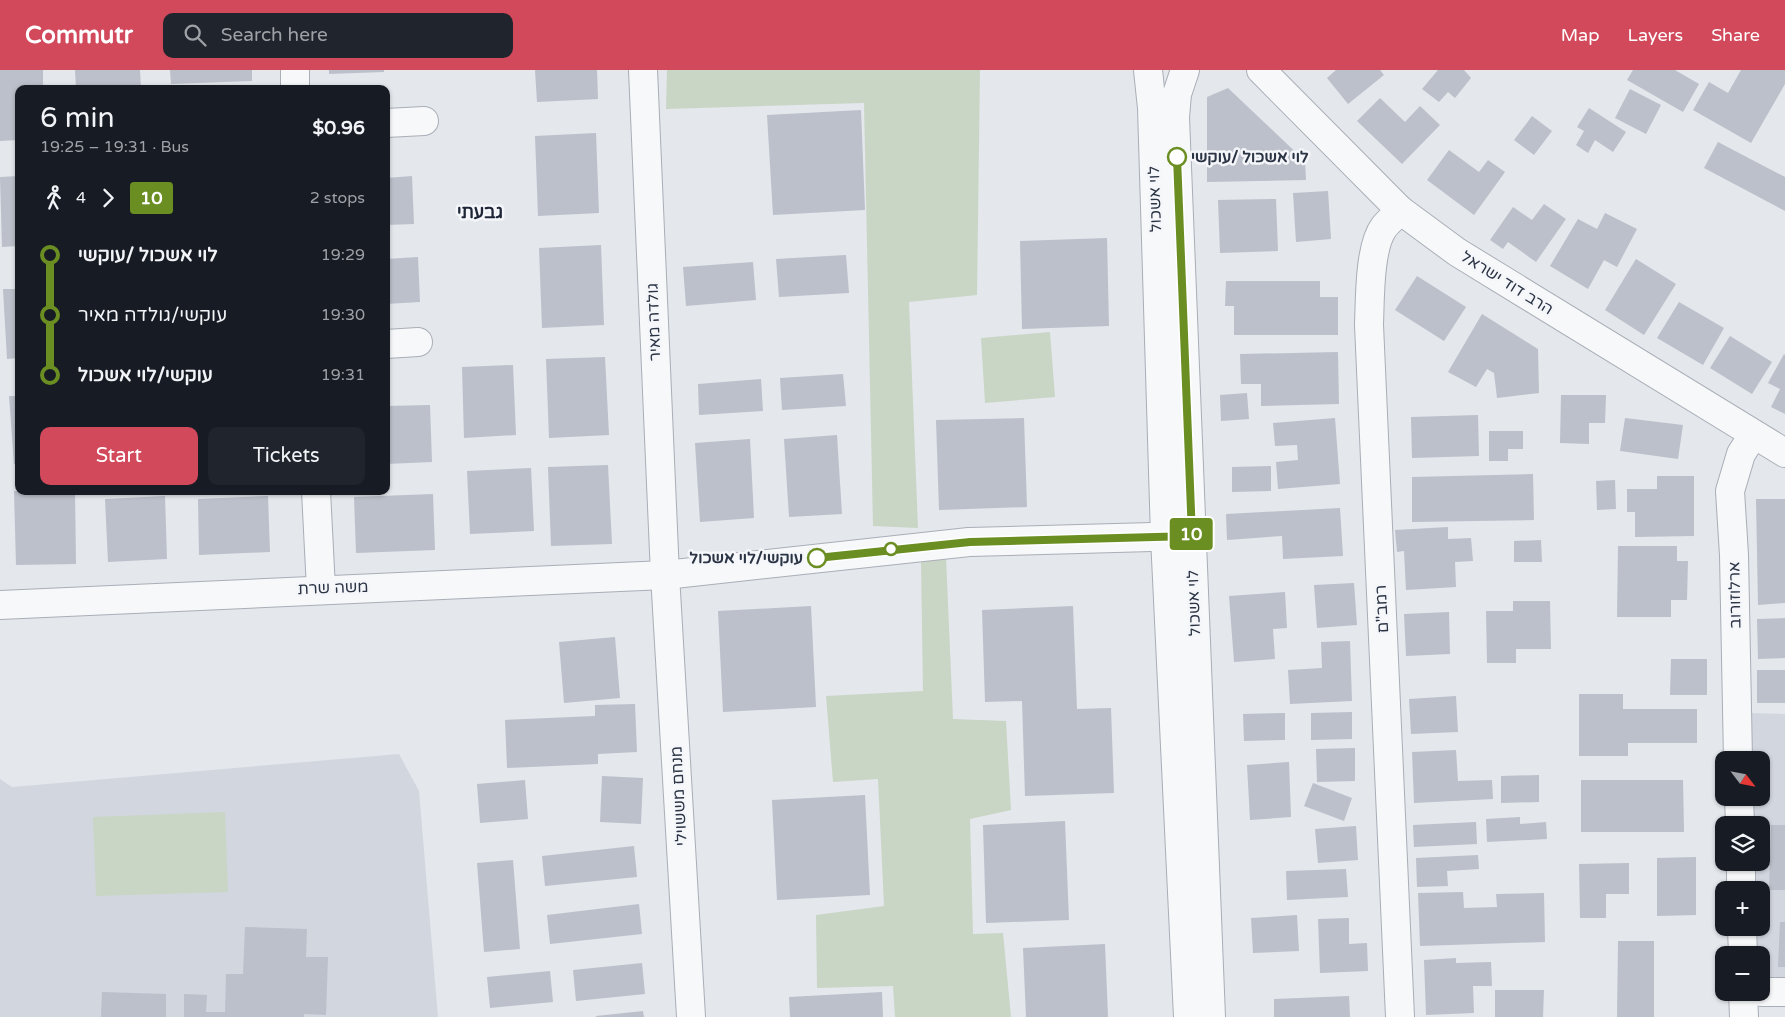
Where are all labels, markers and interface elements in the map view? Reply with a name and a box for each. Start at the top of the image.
search box [163,13,513,58]
text: Commutr [25,21,133,50]
icon: search [181,21,209,49]
text: Search here [221,24,328,46]
text: Map [1561,24,1600,46]
text: Layers [1628,24,1683,46]
text: Share [1711,24,1760,46]
text: 6 min [40,101,115,135]
text: $0.96 [313,117,365,139]
text: 19:25 – 19:31 · Bus [40,137,189,157]
marker: לוי אשכול /עוקשי [1167,147,1187,167]
place label: לוי אשכול /עוקשי [1191,147,1309,167]
street label: לוי אשכול [1144,166,1166,232]
icon: walk [40,184,68,212]
icon: forward [94,184,122,212]
text: 10 [140,187,163,209]
text: 4 [76,188,86,208]
text: 2 stops [310,188,365,208]
district label: גבעתי [457,201,503,223]
text: לוי אשכול /עוקשי [78,244,218,266]
text: 19:29 [321,245,365,265]
street label: הרב דוד ישראל [1457,247,1557,319]
street label: גולדה מאיר [643,283,665,361]
text: עוקשי/גולדה מאיר [78,304,227,326]
text: 19:30 [321,305,365,325]
text: עוקשי/לוי אשכול [78,364,213,386]
text: 19:31 [321,365,365,385]
button: Start [40,427,198,485]
button: Tickets [208,427,365,485]
line badge: 10 [1168,518,1214,550]
text: 10 [1180,523,1202,545]
unlabelled marker [884,542,898,556]
place label: עוקשי/לוי אשכול [690,548,803,568]
marker: עוקשי/לוי אשכול [807,548,827,568]
street label: ארלוזורוב [1724,561,1746,629]
street label: לוי אשכול [1183,570,1205,636]
street label: משה שרת [297,577,369,599]
street label: רמב"ם [1371,585,1393,633]
street label: מנחם מששוילי [666,746,692,846]
north arrow [1715,751,1770,806]
map controls [1715,751,1770,1001]
button: layers [1715,816,1770,871]
button: + [1715,881,1770,936]
button: − [1715,946,1770,1001]

